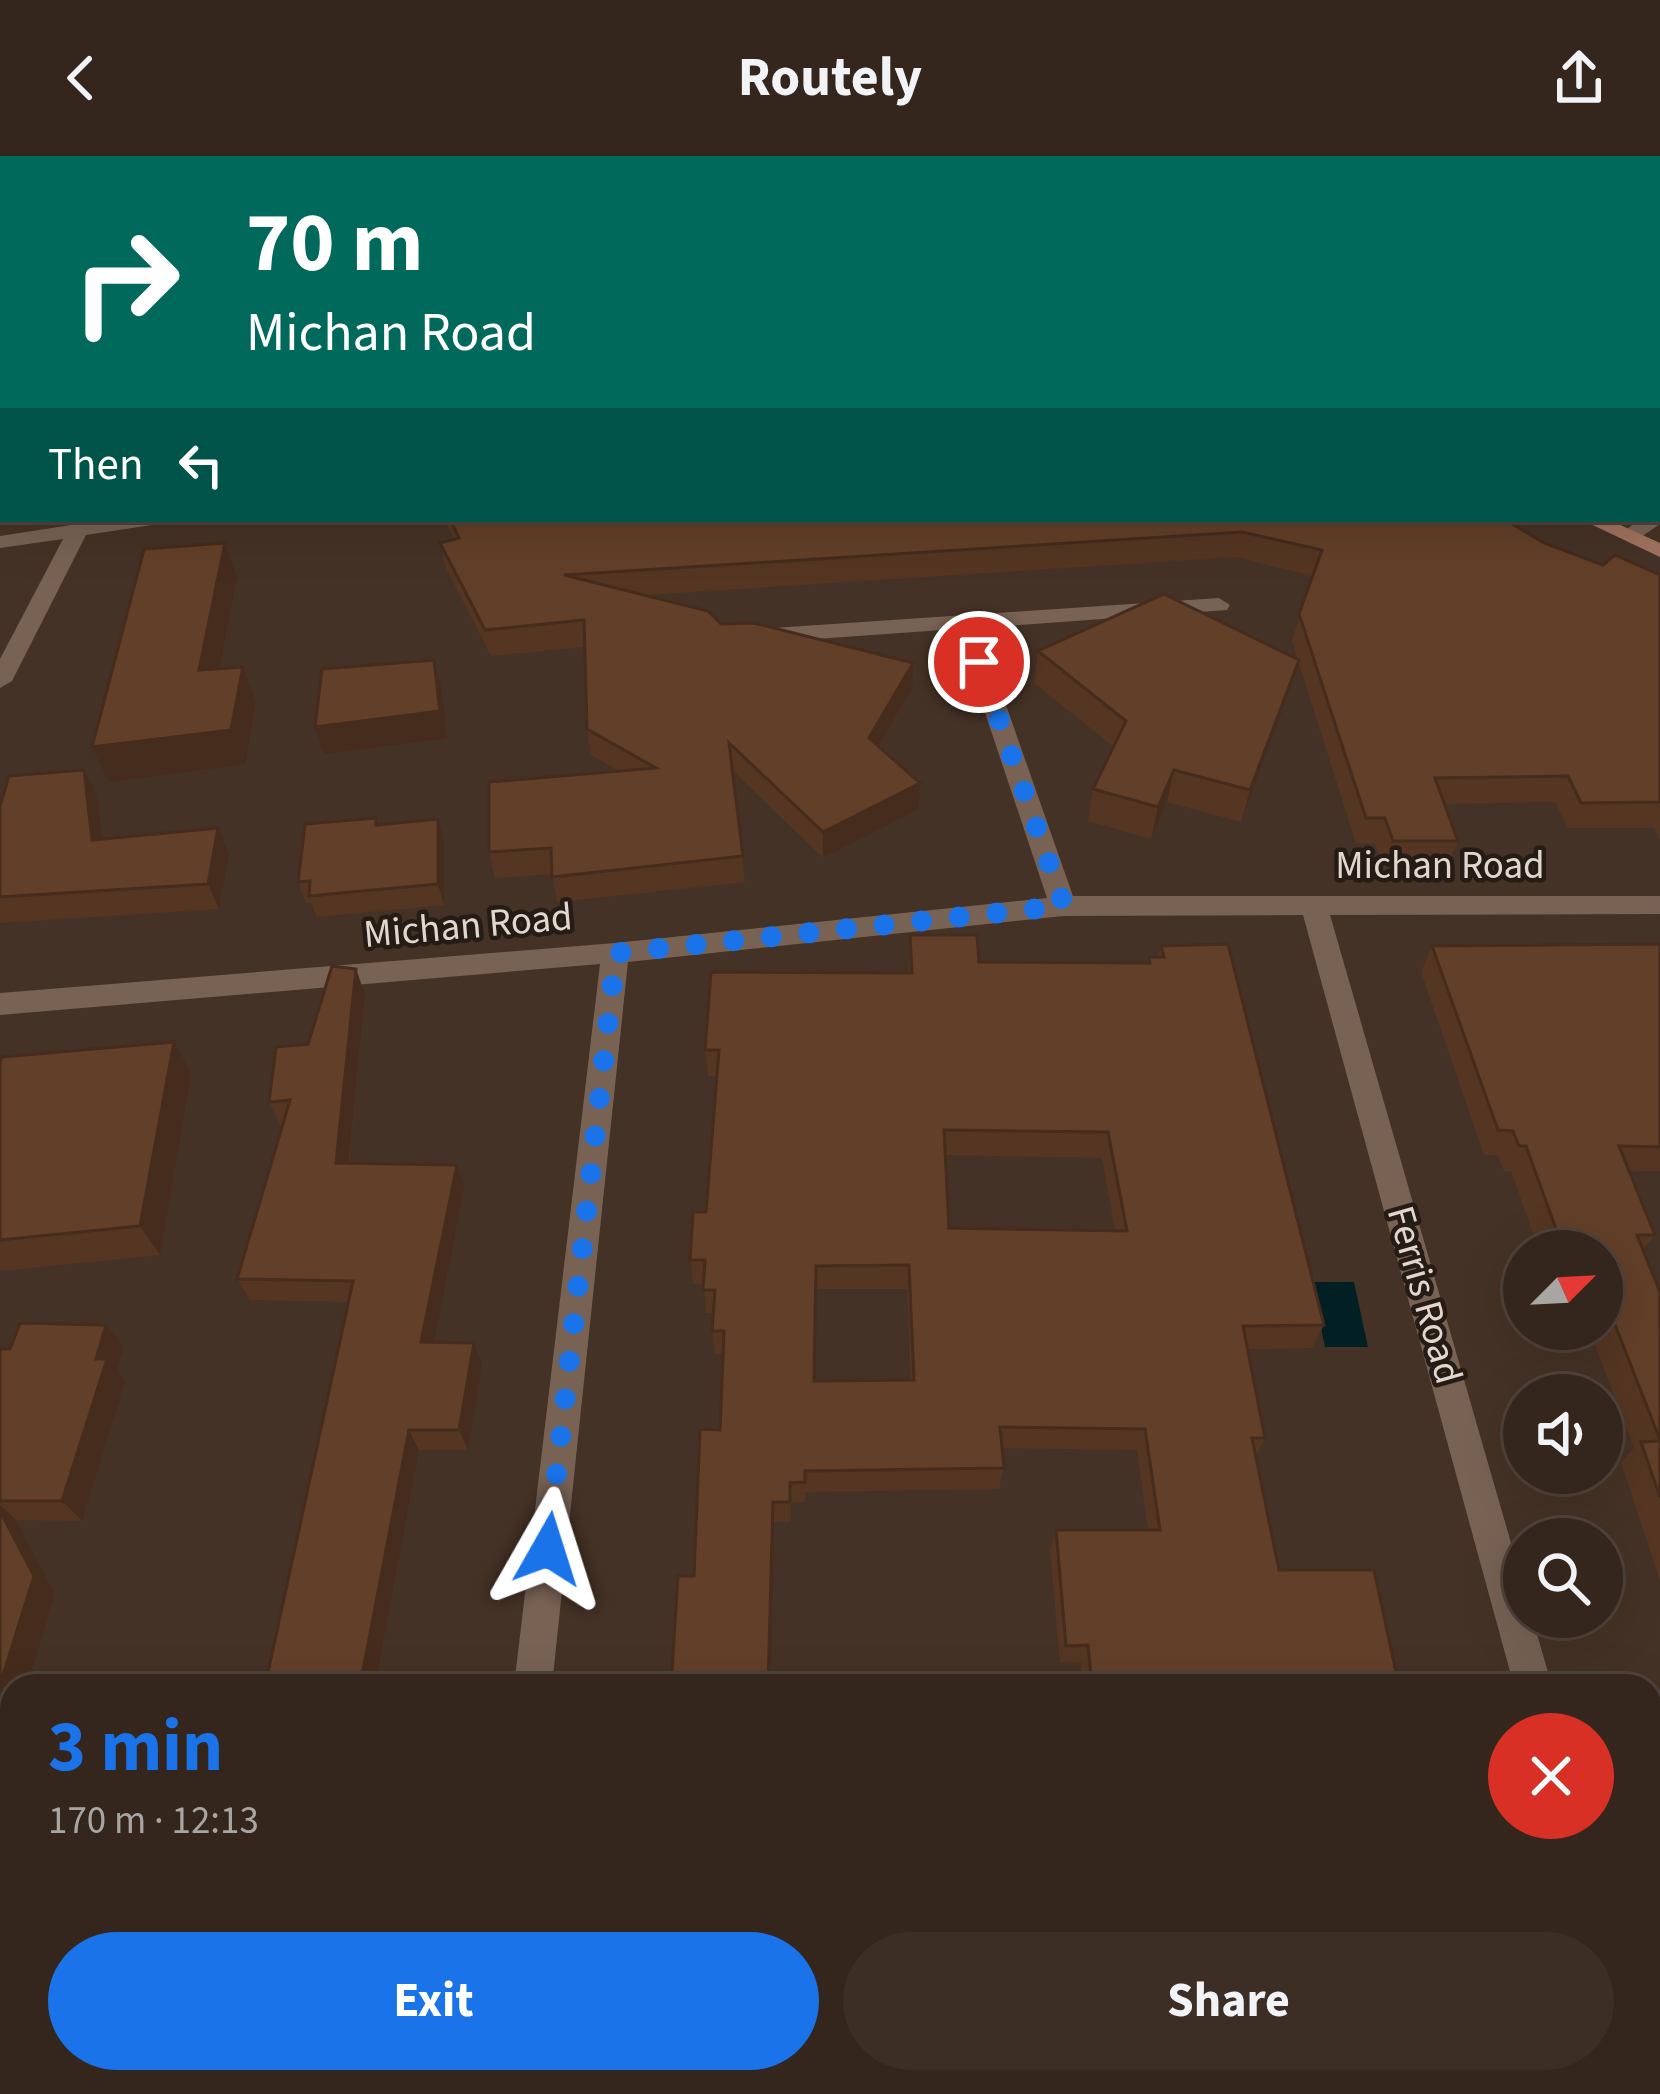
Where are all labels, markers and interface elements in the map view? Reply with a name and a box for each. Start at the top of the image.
text: Routely [738,40,922,117]
icon: back [48,45,114,111]
icon: share [1546,45,1612,111]
text: 70 m [246,184,424,304]
icon: right [48,204,204,360]
text: Michan Road [246,295,536,372]
icon: left [168,432,234,498]
text: Then [48,433,144,497]
pin [928,611,1030,713]
icon: arrive [946,629,1012,695]
street label: Michan Road [1335,838,1545,894]
street label: Michan Road [361,889,575,963]
street label: Ferris Road [1372,1200,1476,1390]
north arrow [1503,1230,1623,1350]
map controls [1503,1230,1623,1638]
button: sound [1503,1374,1623,1494]
position arrow [485,1486,611,1612]
button: search [1503,1518,1623,1638]
text: 3 min [48,1696,223,1799]
button: close [1488,1713,1614,1839]
text: 170 m · 12:13 [48,1793,259,1849]
button: Exit [48,1932,819,2070]
button: Share [843,1932,1614,2070]

